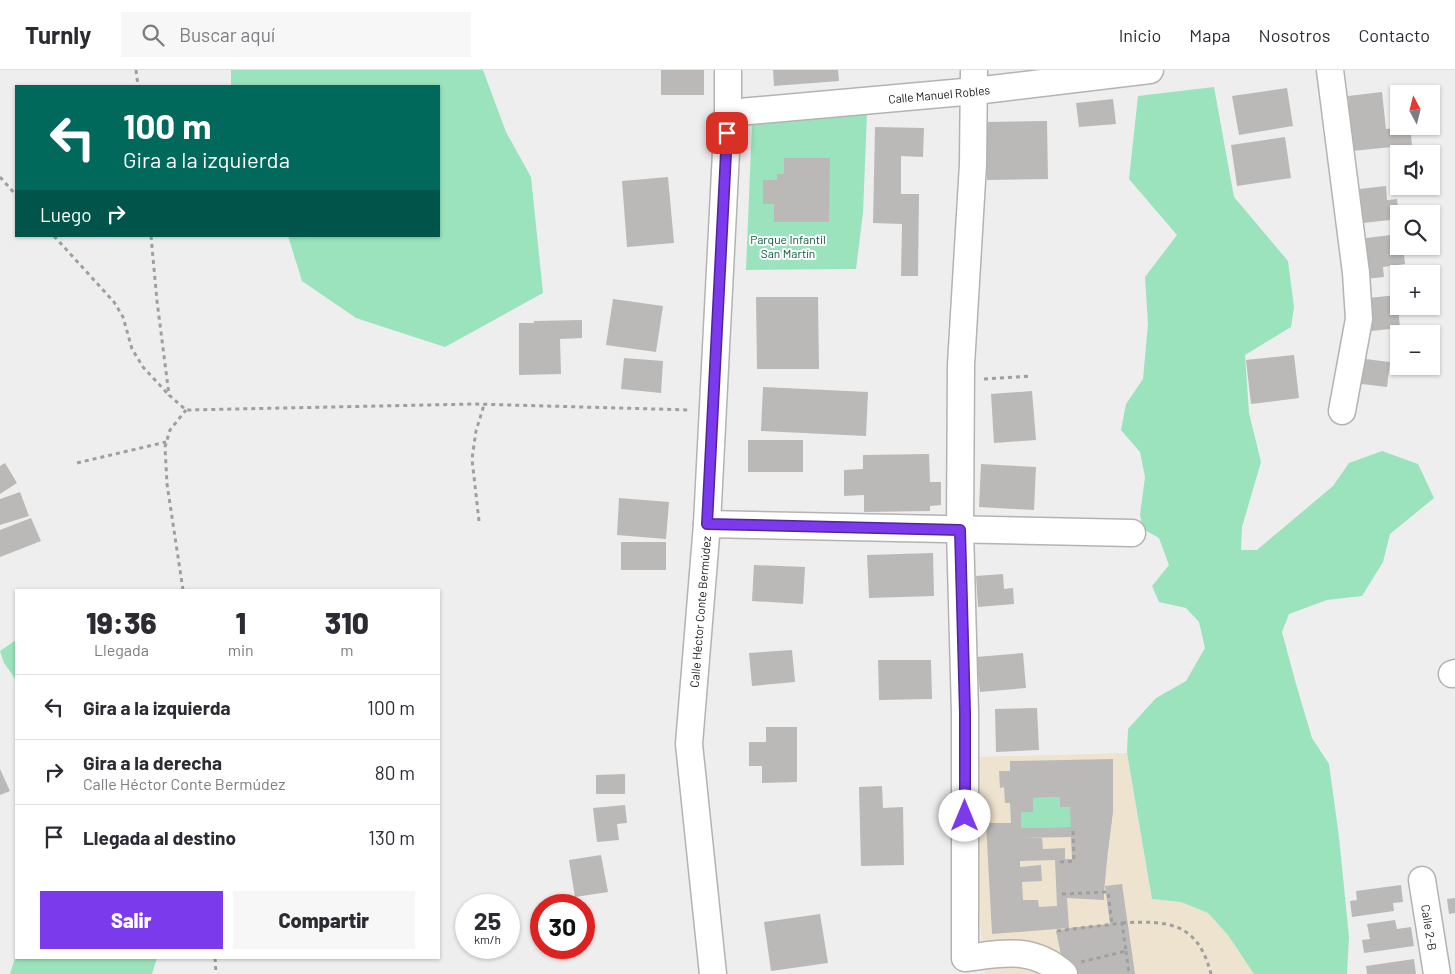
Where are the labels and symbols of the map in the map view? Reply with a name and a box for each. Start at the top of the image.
street label: Calle Manuel Robles [888,82,991,106]
north arrow [1390,85,1440,135]
pin [706,112,748,154]
park label: Parque Infantil San Martín [750,232,826,260]
street label: Calle Héctor Conte Bermúdez [687,535,713,688]
position arrow [938,789,990,841]
speed limit sign: 30 [530,894,595,959]
street label: Calle 2-B [1419,903,1440,951]

